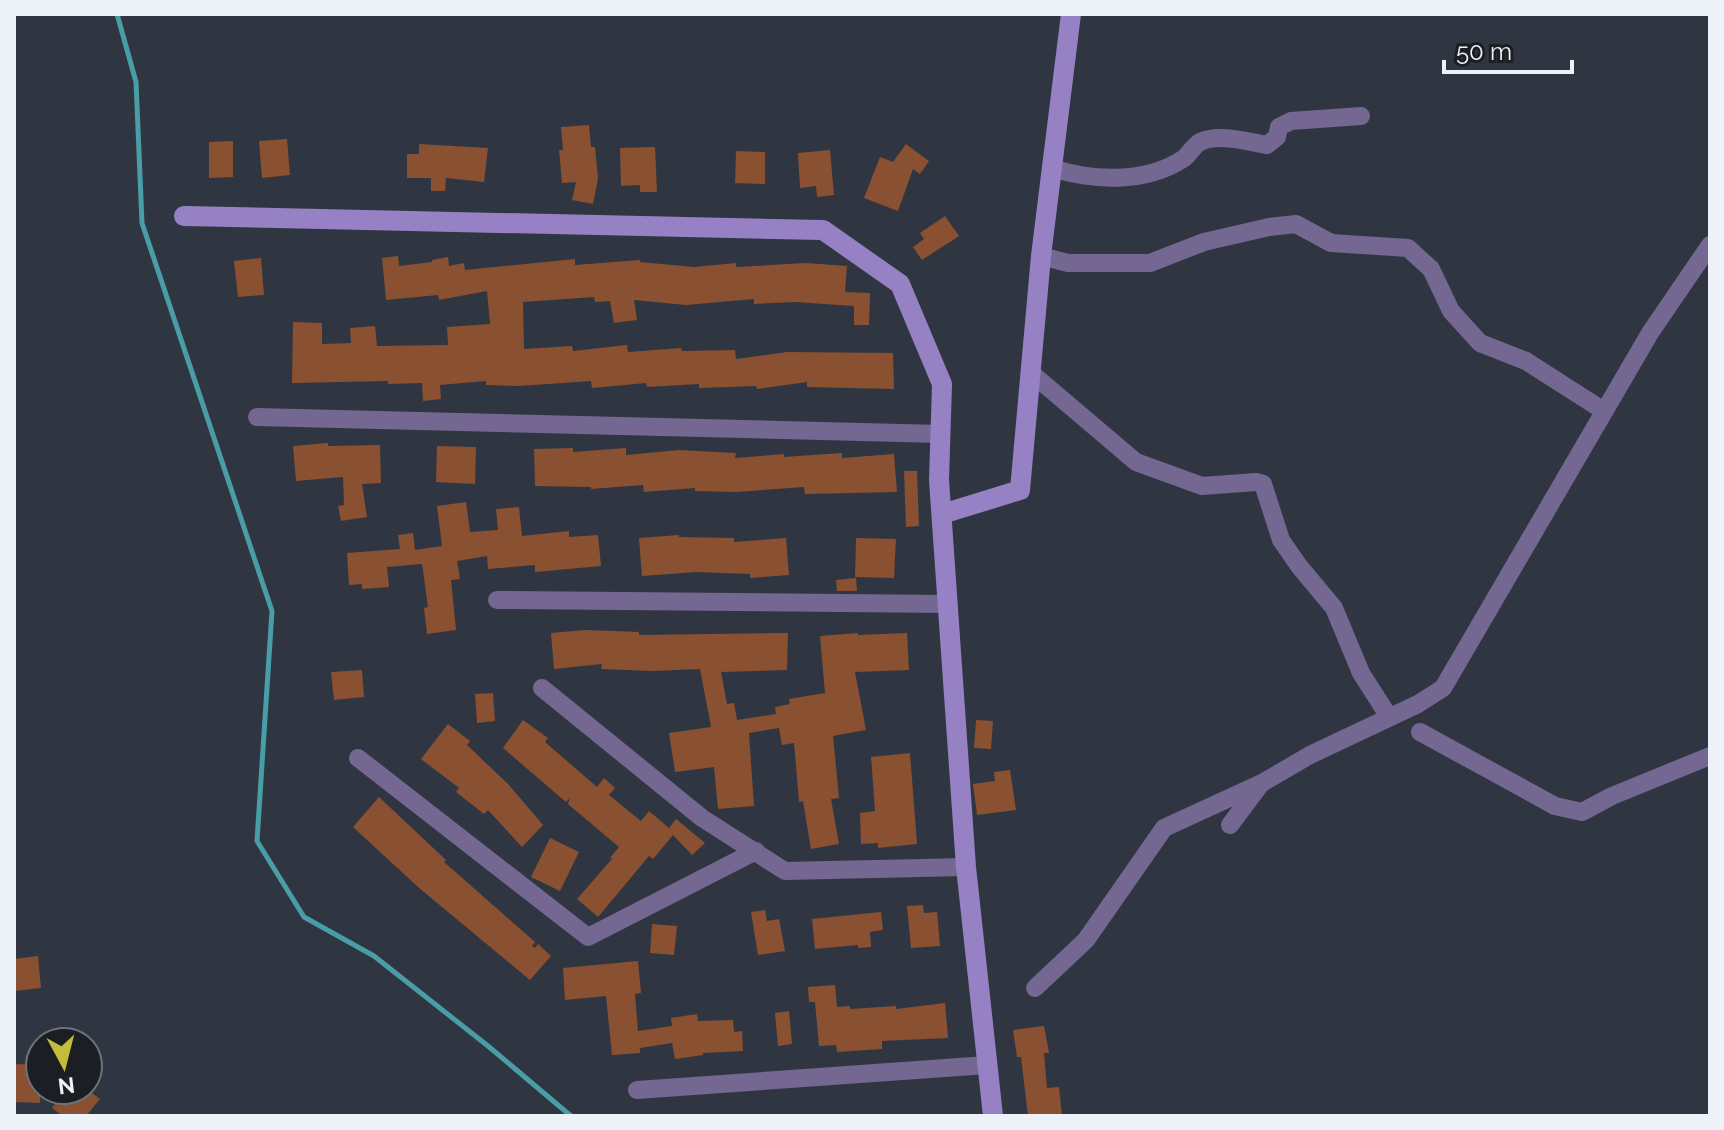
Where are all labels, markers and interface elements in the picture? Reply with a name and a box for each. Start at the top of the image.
scale bar [1444,24,1572,74]
text: 50 m [1456,37,1512,66]
north arrow [24,1026,104,1106]
text: N [57,1072,76,1100]

